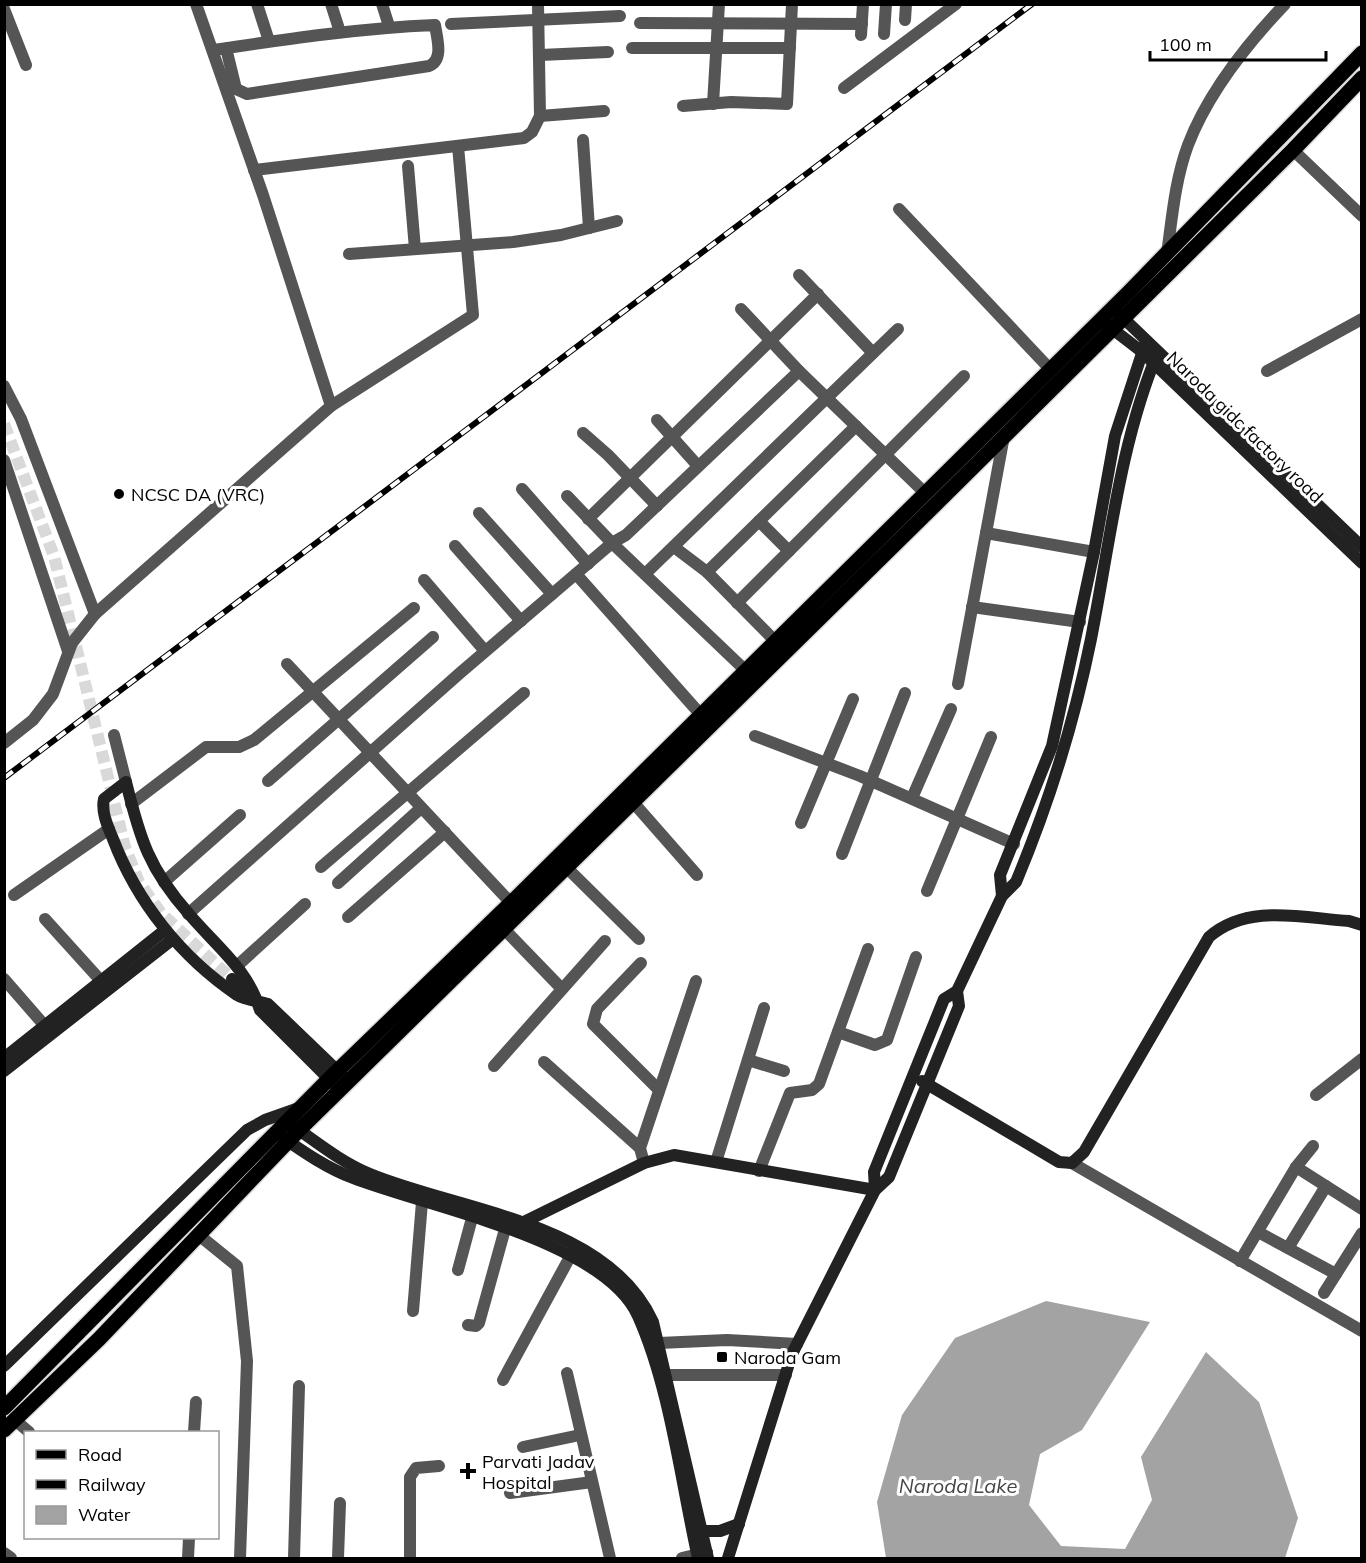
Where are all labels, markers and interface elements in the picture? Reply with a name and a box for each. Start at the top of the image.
scale bar [1150,24,1326,62]
text: 100 m [1159,33,1212,56]
street label: Naroda gidc factory road [1162,346,1328,508]
place label: NCSC DA (VRC) [131,483,265,506]
marker: NCSC DA (VRC) [112,487,126,501]
place label: Naroda Gam [734,1346,841,1369]
marker: Naroda Gam [715,1350,729,1364]
legend [24,1431,219,1539]
text: Road [78,1443,122,1466]
place label: Parvati Jadav Hospital [482,1450,595,1494]
marker: Parvati Jadav Hospital [459,1462,477,1480]
text: Railway [78,1473,146,1496]
water label: Naroda Lake [899,1473,1017,1498]
text: Water [78,1503,131,1526]

